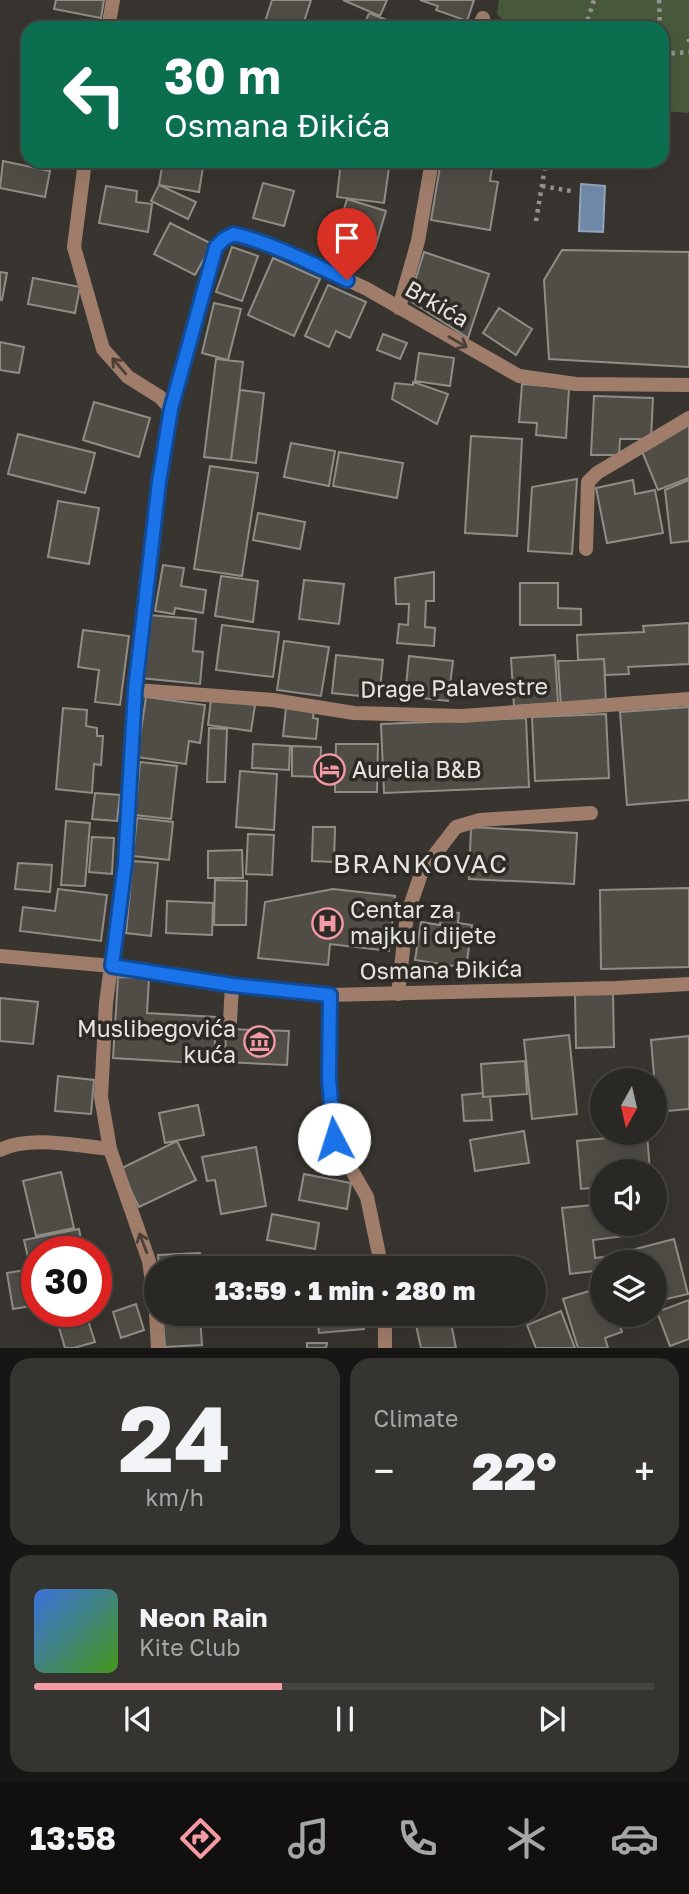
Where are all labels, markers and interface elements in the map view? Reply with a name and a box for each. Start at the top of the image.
text: 30 m [164,46,281,105]
icon: left [49,49,140,140]
text: Osmana Đikića [164,106,390,144]
pin [317,208,377,280]
icon: arrive [328,219,366,257]
street label: Brkića [401,274,474,333]
one-way arrow [447,336,468,349]
one-way arrow [111,357,127,375]
street label: Drage Palavestre [360,671,548,703]
hotel icon: Aurelia B&B [312,753,346,787]
place label: Aurelia B&B [352,755,481,783]
district label: BRANKOVAC [333,848,509,879]
place label: Centar za majku i dijete [350,895,496,949]
hospital icon: Centar za majku i dijete [310,906,344,940]
street label: Osmana Đikića [359,954,523,984]
place label: Muslibegovića kuća [77,1014,236,1068]
museum icon: Muslibegovića kuća [242,1025,276,1059]
north arrow [590,1068,667,1144]
map controls [590,1068,667,1327]
position arrow [297,1102,371,1176]
button: sound [590,1159,667,1236]
one-way arrow [135,1233,148,1255]
speed limit sign: 30 [21,1236,112,1327]
button: layers [590,1250,667,1327]
text: 13:59 · 1 min · 280 m [215,1275,475,1306]
text: 24 [119,1383,231,1492]
text: Climate [374,1404,458,1432]
text: 22° [472,1439,557,1501]
text: − [374,1448,394,1493]
text: + [634,1448,655,1493]
text: km/h [145,1483,204,1511]
text: Neon Rain [139,1602,268,1633]
text: Kite Club [139,1633,240,1661]
icon: previous [119,1700,157,1738]
icon: pause [326,1700,364,1738]
icon: next [533,1700,571,1738]
icon: directions [176,1814,225,1863]
icon: music [284,1814,333,1863]
icon: phone [393,1814,442,1863]
icon: climate [502,1814,551,1863]
icon: car [610,1814,659,1863]
text: 13:58 [30,1819,116,1857]

